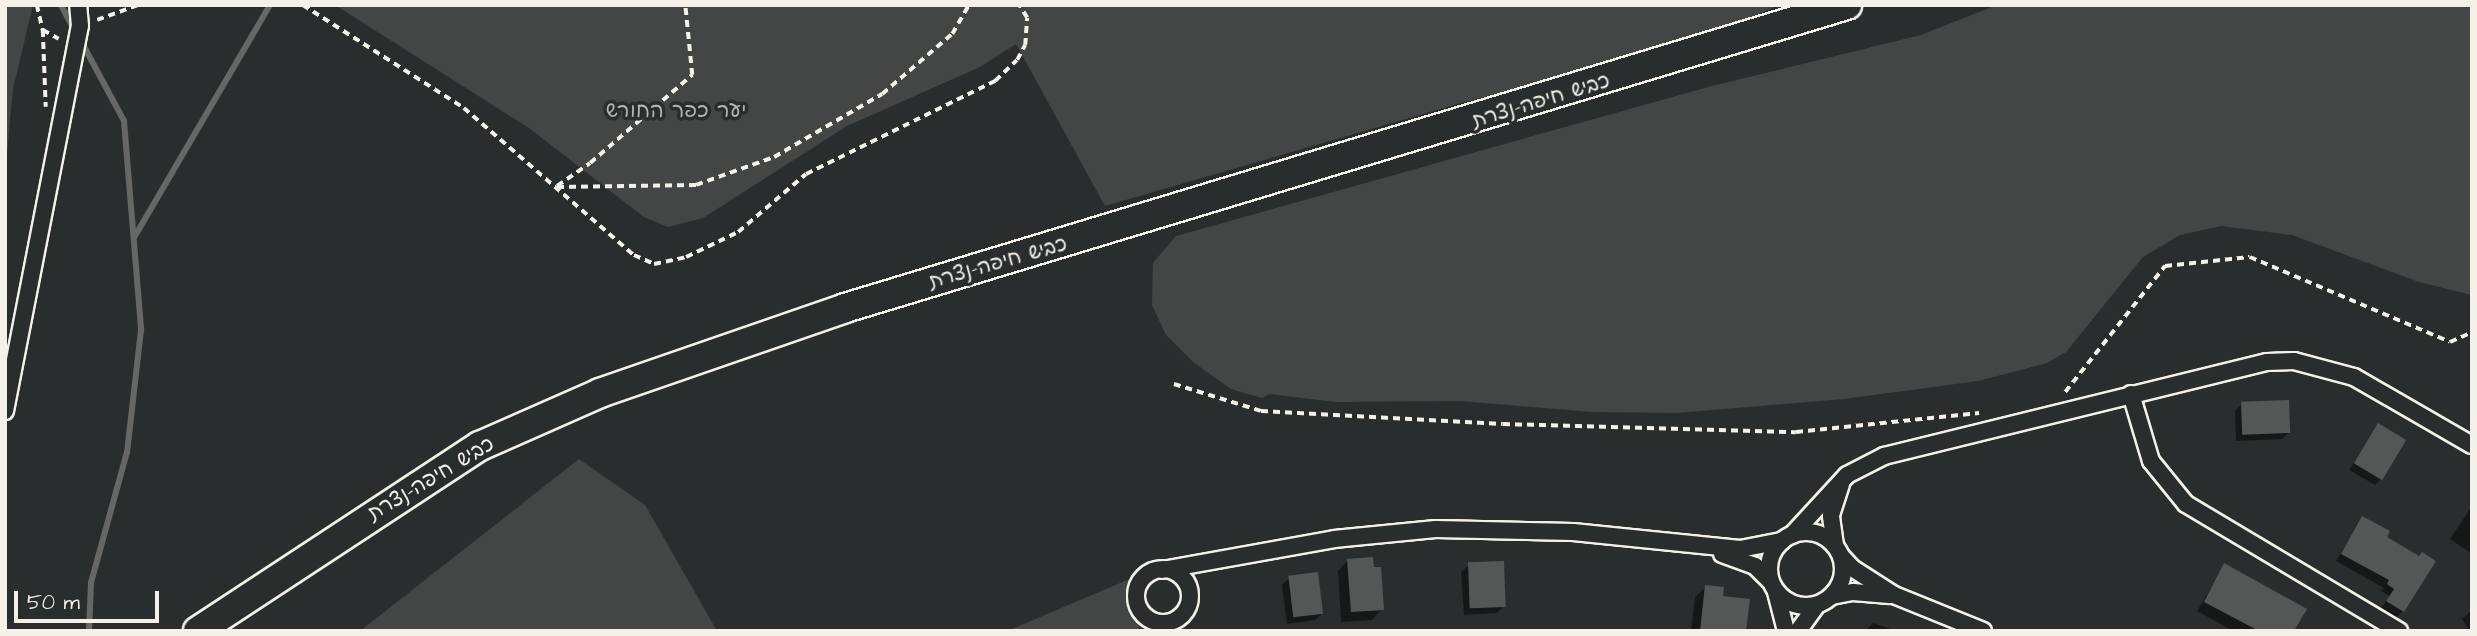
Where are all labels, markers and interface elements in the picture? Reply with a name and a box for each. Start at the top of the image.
street label: כביש חיפה-נצרת [1469,68,1613,134]
park label: יער כפר החורש [606,98,746,124]
street label: כביש חיפה-נצרת [926,231,1070,295]
street label: כביש חיפה-נצרת [363,431,499,527]
scale bar [18,576,163,620]
text: 50 m [27,588,80,617]

